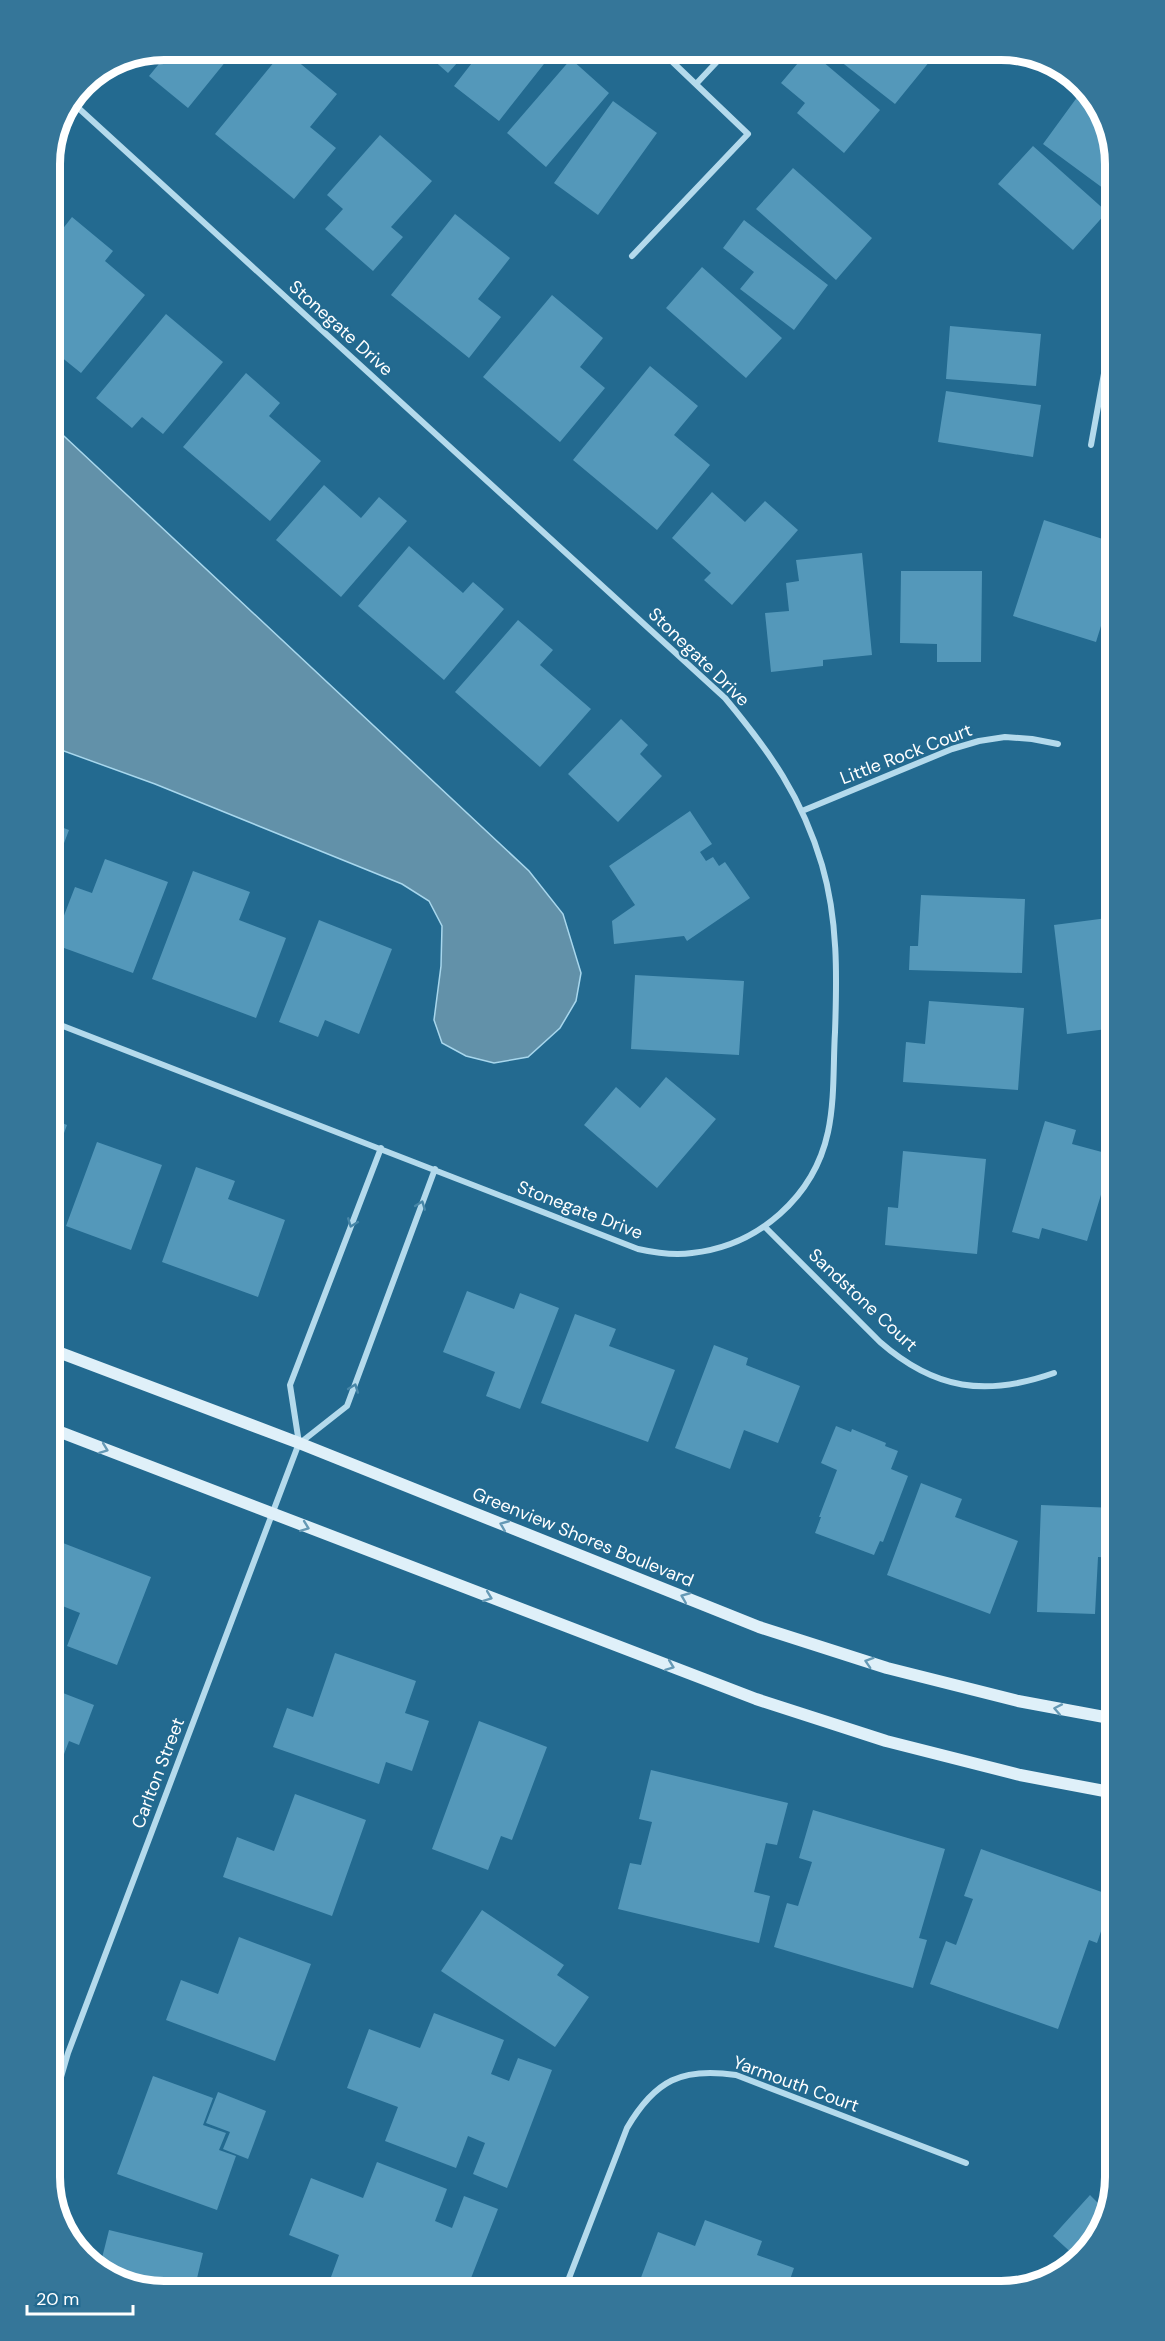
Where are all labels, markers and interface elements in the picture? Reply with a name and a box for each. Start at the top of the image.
street label: Stonegate Drive [284,275,398,381]
street label: Stonegate Drive [643,602,755,712]
street label: Little Rock Court [837,718,975,790]
street label: Stonegate Drive [514,1175,646,1245]
one-way arrow [414,1200,427,1211]
one-way arrow [347,1217,360,1227]
street label: Sandstone Court [803,1243,923,1357]
one-way arrow [346,1383,359,1394]
one-way arrow [98,1442,109,1454]
street label: Greenview Shores Boulevard [469,1482,697,1592]
one-way arrow [299,1520,310,1532]
one-way arrow [499,1520,510,1532]
one-way arrow [482,1589,492,1602]
one-way arrow [680,1592,691,1605]
one-way arrow [864,1657,875,1670]
one-way arrow [664,1659,675,1671]
one-way arrow [1053,1703,1063,1716]
street label: Carlton Street [126,1714,190,1832]
street label: Yarmouth Court [730,2050,862,2118]
scale bar [27,2278,134,2316]
text: 20 m [36,2287,79,2311]

